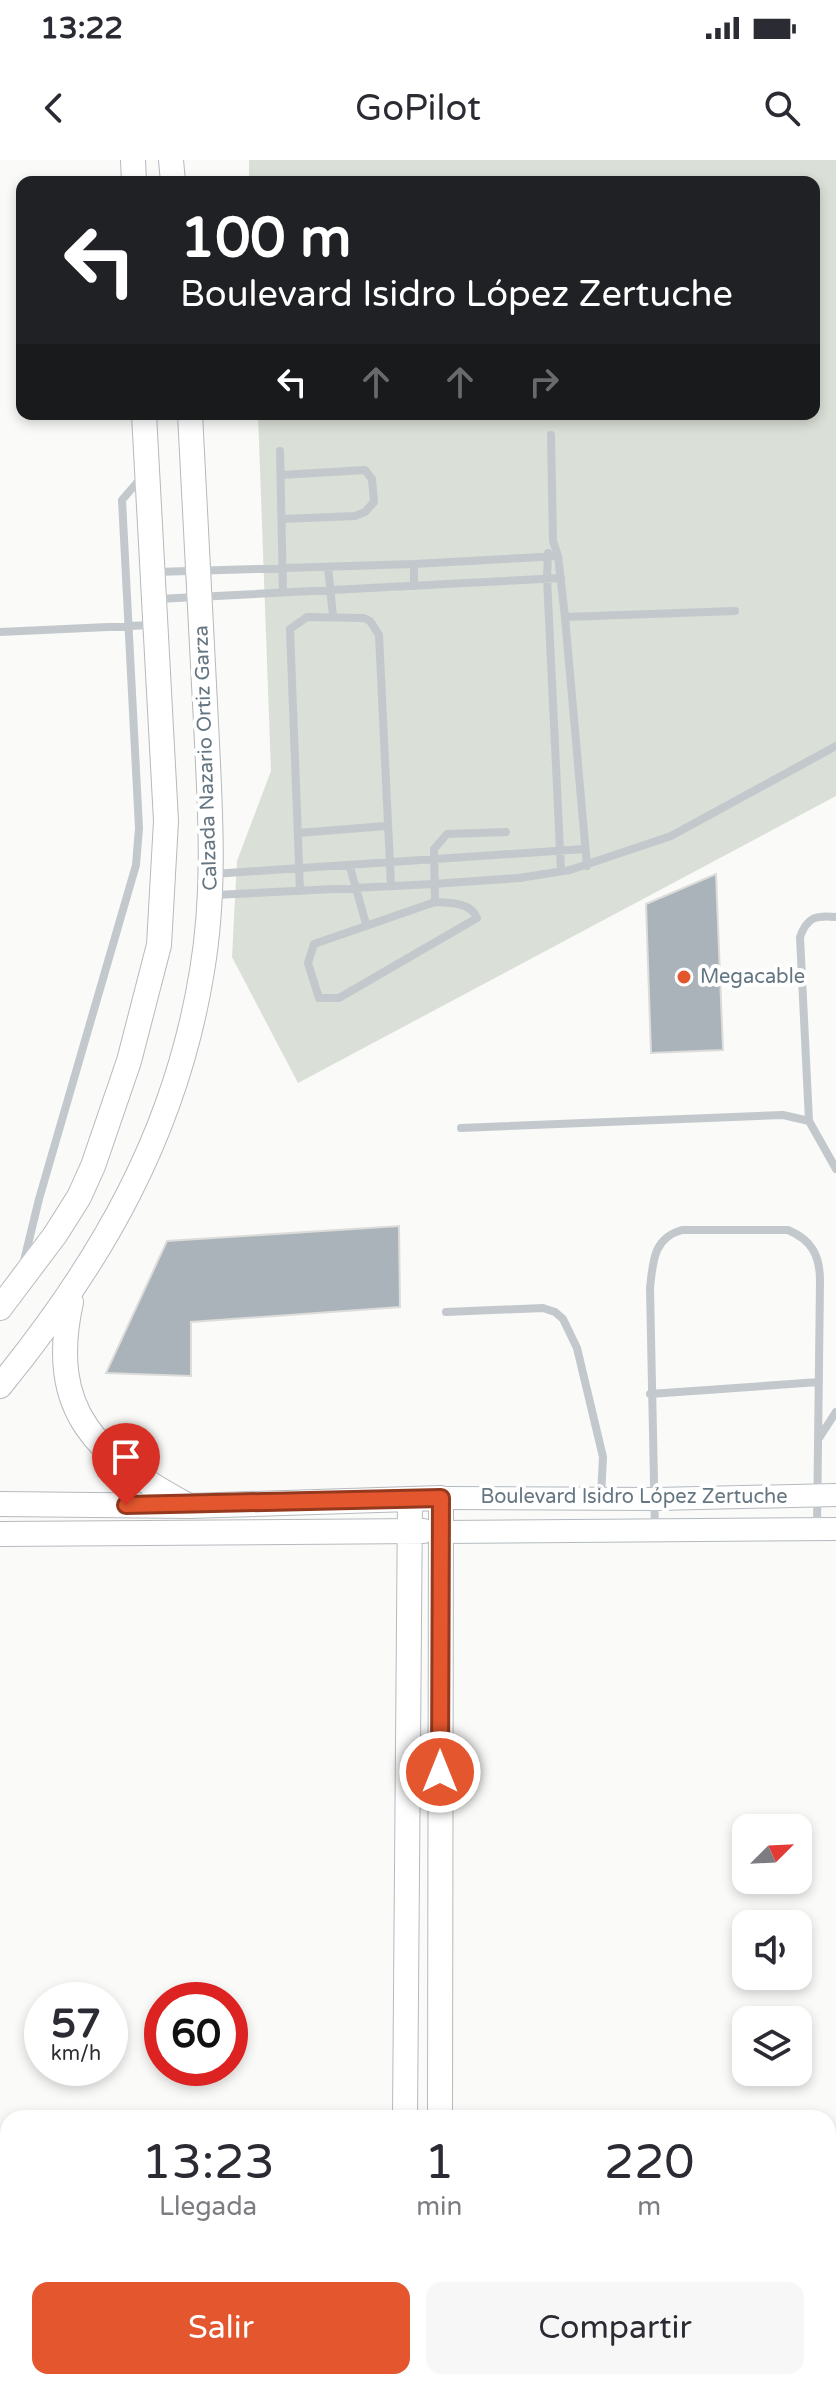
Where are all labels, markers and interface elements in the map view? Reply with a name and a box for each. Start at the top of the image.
text: 13:22 [40,10,123,47]
icon: back [32,86,76,130]
icon: search [760,86,804,130]
text: GoPilot [355,87,481,130]
text: 100 m [180,205,351,272]
icon: left [48,208,152,312]
text: Boulevard Isidro López Zertuche [180,273,733,316]
icon: left [270,360,314,404]
icon: ahead [354,360,398,404]
icon: ahead [438,360,482,404]
icon: right [522,360,566,404]
street label: Calzada Nazario Ortiz Garza [189,625,223,891]
place label: Megacable [700,965,805,989]
marker: Megacable [675,968,693,986]
pin [92,1423,160,1505]
icon: arrive [104,1435,148,1479]
street label: Boulevard Isidro López Zertuche [480,1485,788,1509]
position arrow [398,1730,482,1814]
north arrow [732,1814,812,1894]
map controls [732,1814,812,2086]
button: sound [732,1910,812,1990]
speed limit sign: 60 [144,1982,248,2086]
text: 57 [51,2000,101,2048]
button: layers [732,2006,812,2086]
text: km/h [51,2042,101,2066]
text: 13:23 [142,2134,275,2192]
text: 1 [424,2134,454,2192]
text: 220 [604,2134,694,2192]
text: Llegada [159,2191,257,2222]
text: min [416,2191,462,2222]
text: m [637,2191,661,2222]
button: Salir [32,2282,410,2374]
button: Compartir [426,2282,804,2374]

